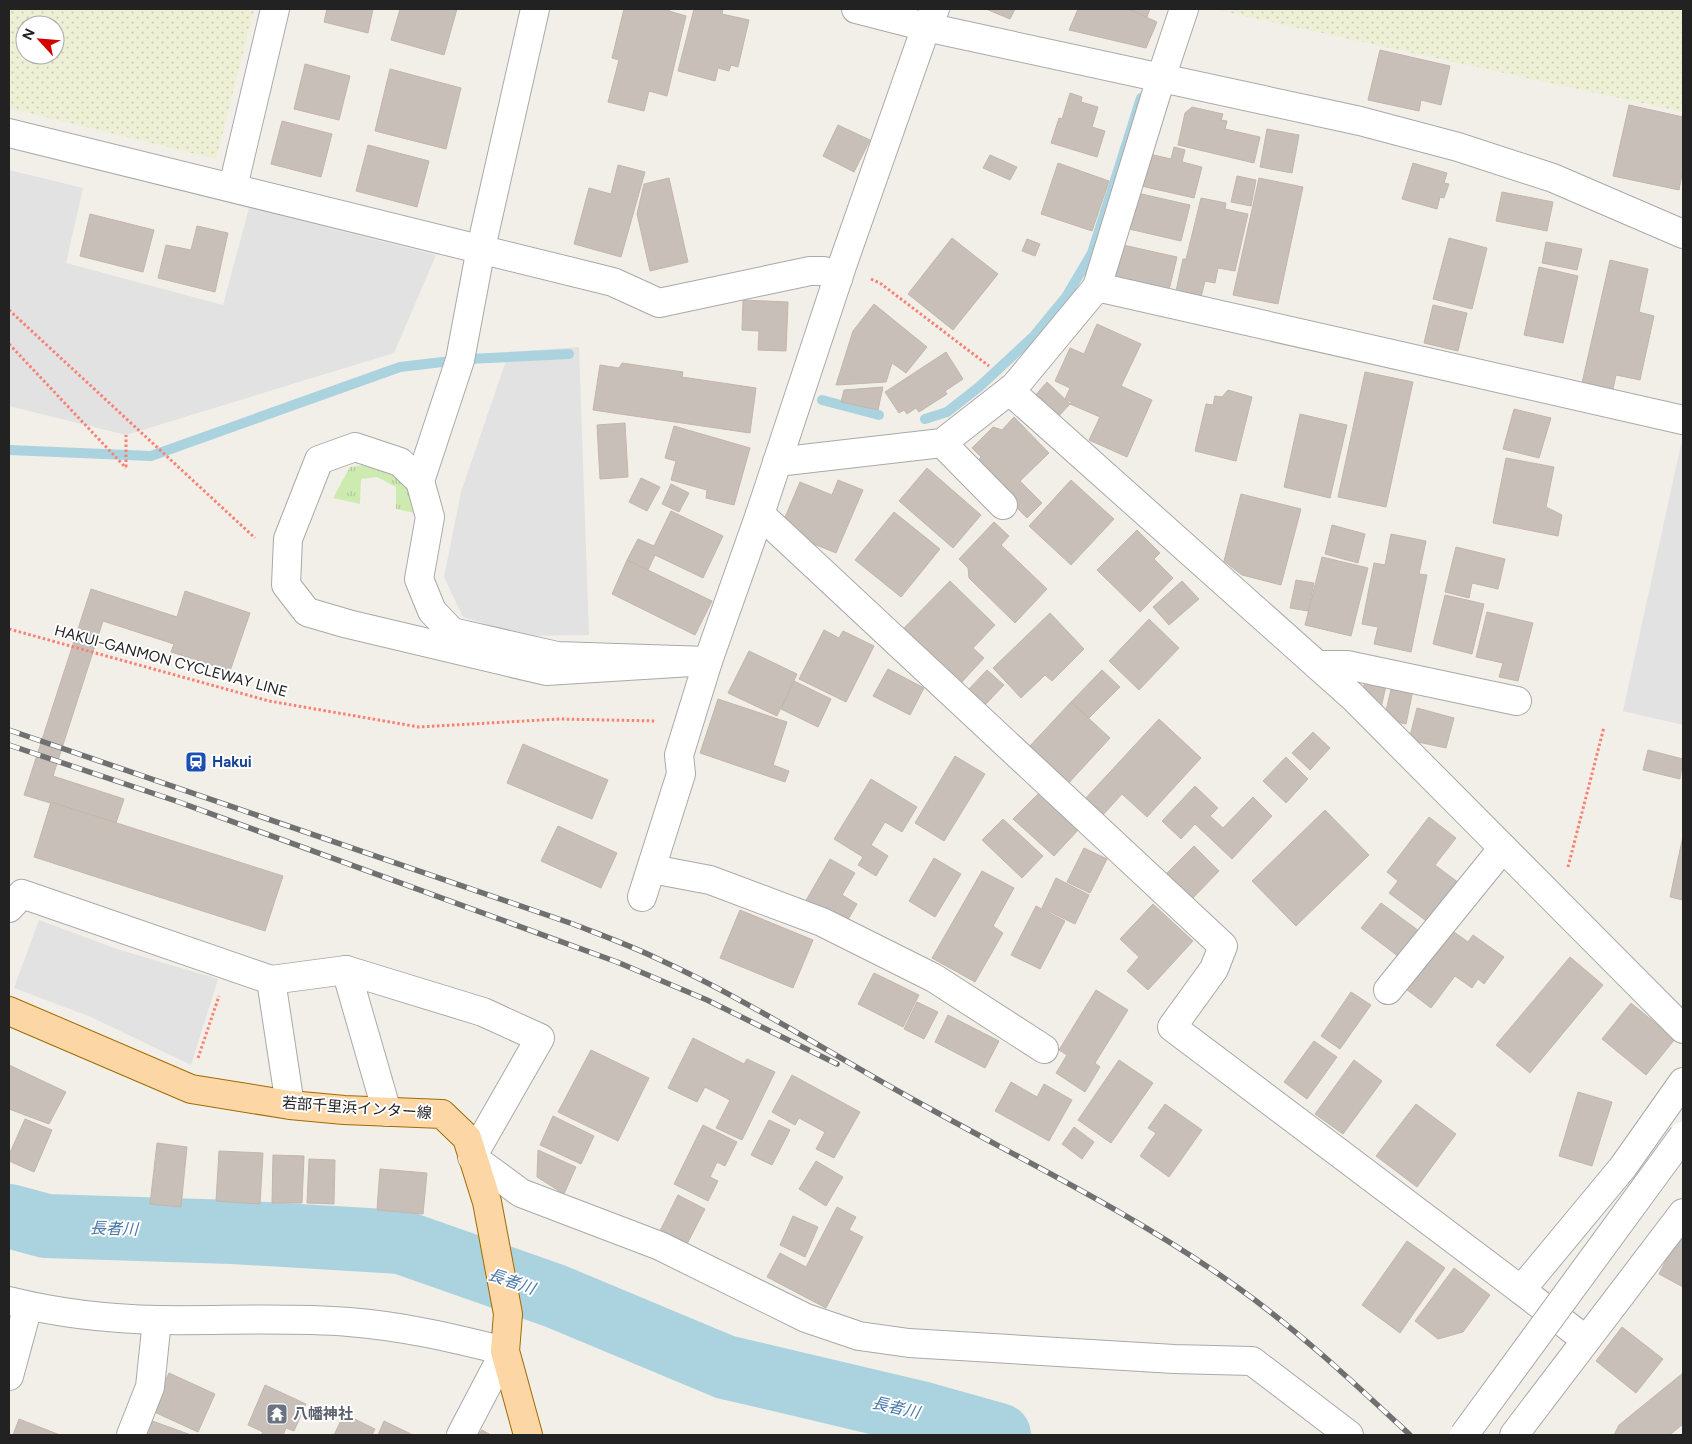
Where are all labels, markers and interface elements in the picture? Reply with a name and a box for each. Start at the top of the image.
north arrow [15,15,65,65]
text: N [19,26,39,43]
street label: HAKUI-GANMON CYCLEWAY LINE [52,621,290,701]
station icon: Hakui [184,750,208,774]
place label: Hakui [212,753,252,771]
street label: 若部千里浜インター線 [282,1094,432,1122]
water label: 長者川 [90,1218,140,1239]
water label: 長者川 [486,1265,540,1299]
water label: 長者川 [870,1393,923,1423]
temple icon: 八幡神社 [265,1402,289,1426]
place label: 八幡神社 [293,1405,353,1423]

